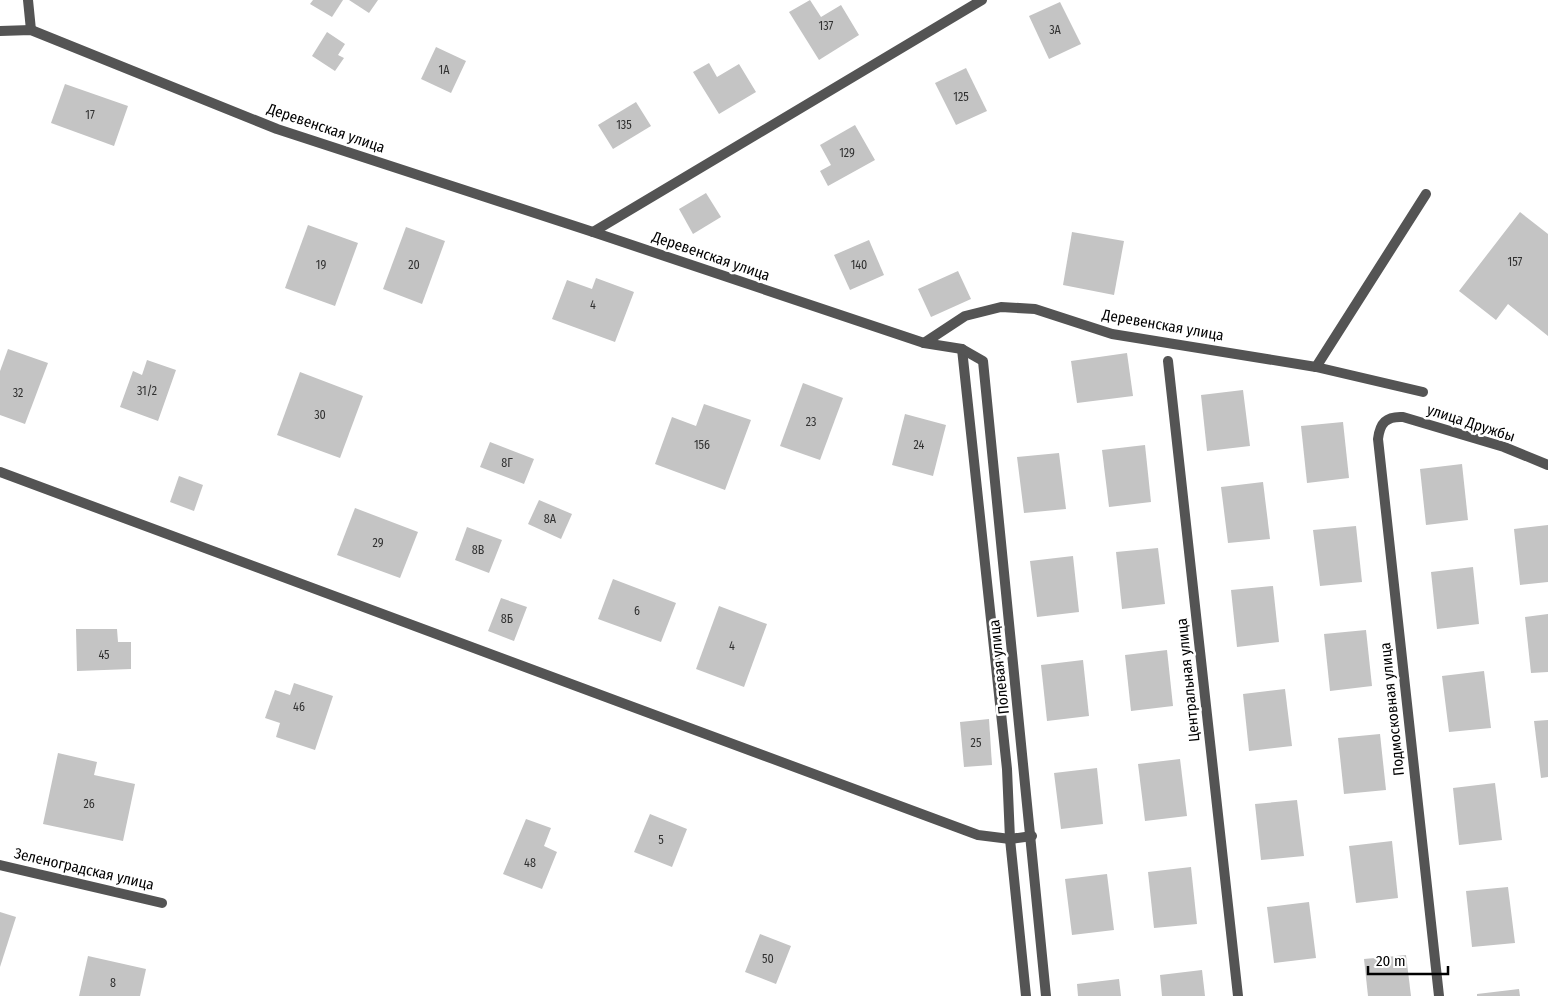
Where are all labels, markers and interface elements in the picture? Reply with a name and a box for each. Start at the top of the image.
house number: 137 [819,19,834,33]
house number: 3А [1049,23,1062,37]
house number: 1А [439,63,450,77]
house number: 125 [953,90,969,104]
street label: Деревенская улица [264,99,387,157]
house number: 17 [85,108,95,122]
house number: 135 [616,118,632,132]
house number: 129 [839,146,855,160]
street label: Деревенская улица [649,227,772,285]
house number: 157 [1508,255,1523,269]
house number: 19 [316,258,326,272]
house number: 20 [408,258,420,272]
house number: 140 [851,258,867,272]
house number: 4 [590,298,596,312]
street label: Деревенская улица [1100,305,1225,345]
house number: 31/2 [137,384,157,398]
house number: 32 [13,386,23,400]
street label: улица Дружбы [1425,400,1517,446]
house number: 30 [314,408,326,422]
house number: 23 [806,415,816,429]
house number: 156 [694,438,710,452]
house number: 24 [914,438,925,452]
house number: 8Г [501,456,513,470]
house number: 8А [544,512,557,526]
house number: 29 [372,536,384,550]
house number: 8В [472,543,485,557]
house number: 6 [634,604,640,618]
house number: 8Б [501,612,513,626]
street label: Центральная улица [1173,617,1203,743]
street label: Полевая улица [985,619,1013,715]
house number: 4 [729,639,735,653]
street label: Подмосковная улица [1376,641,1408,777]
house number: 45 [98,648,110,662]
house number: 46 [293,700,305,714]
house number: 25 [971,736,982,750]
house number: 26 [83,797,95,811]
house number: 5 [658,833,664,847]
street label: Зеленоградская улица [12,844,156,894]
house number: 48 [524,856,536,870]
scale bar [1368,944,1448,976]
house number: 50 [762,952,774,966]
text: 20 m [1376,952,1406,970]
house number: 8 [110,976,116,990]

